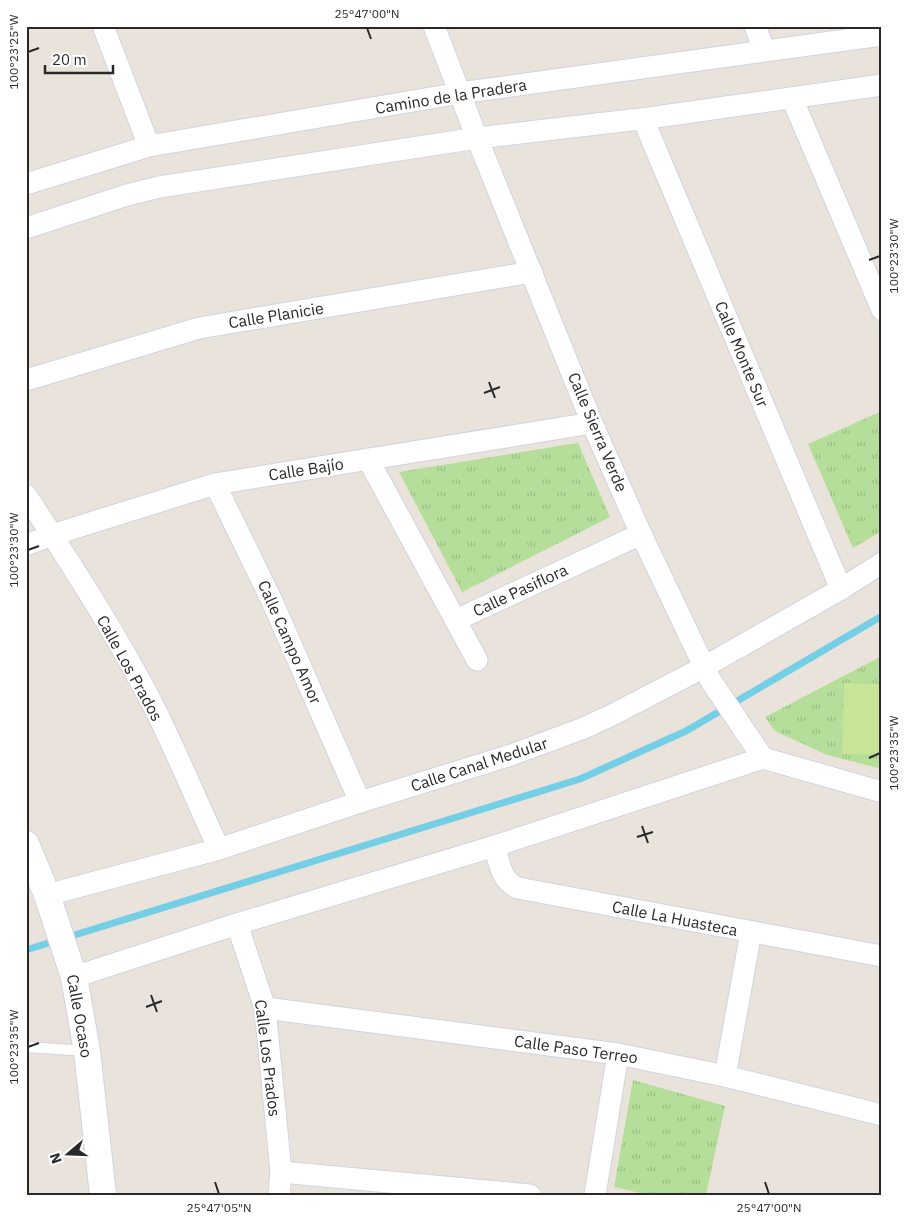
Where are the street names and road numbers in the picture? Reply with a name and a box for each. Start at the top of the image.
street label: Camino de la Pradera [374,74,529,118]
street label: Calle Planicie [227,298,325,332]
street label: Calle Monte Sur [711,298,773,410]
street label: Calle Sierra Verde [564,369,632,495]
street label: Calle Bajío [267,453,345,485]
street label: Calle Pasiflora [469,559,571,621]
street label: Calle Campo Amor [254,577,326,707]
street label: Calle Los Prados [93,612,167,724]
street label: Calle Canal Medular [408,732,550,796]
street label: Calle La Huasteca [610,896,740,940]
street label: Calle Ocaso [63,973,97,1059]
street label: Calle Los Prados [251,998,285,1118]
street label: Calle Paso Terreo [513,1030,639,1068]

